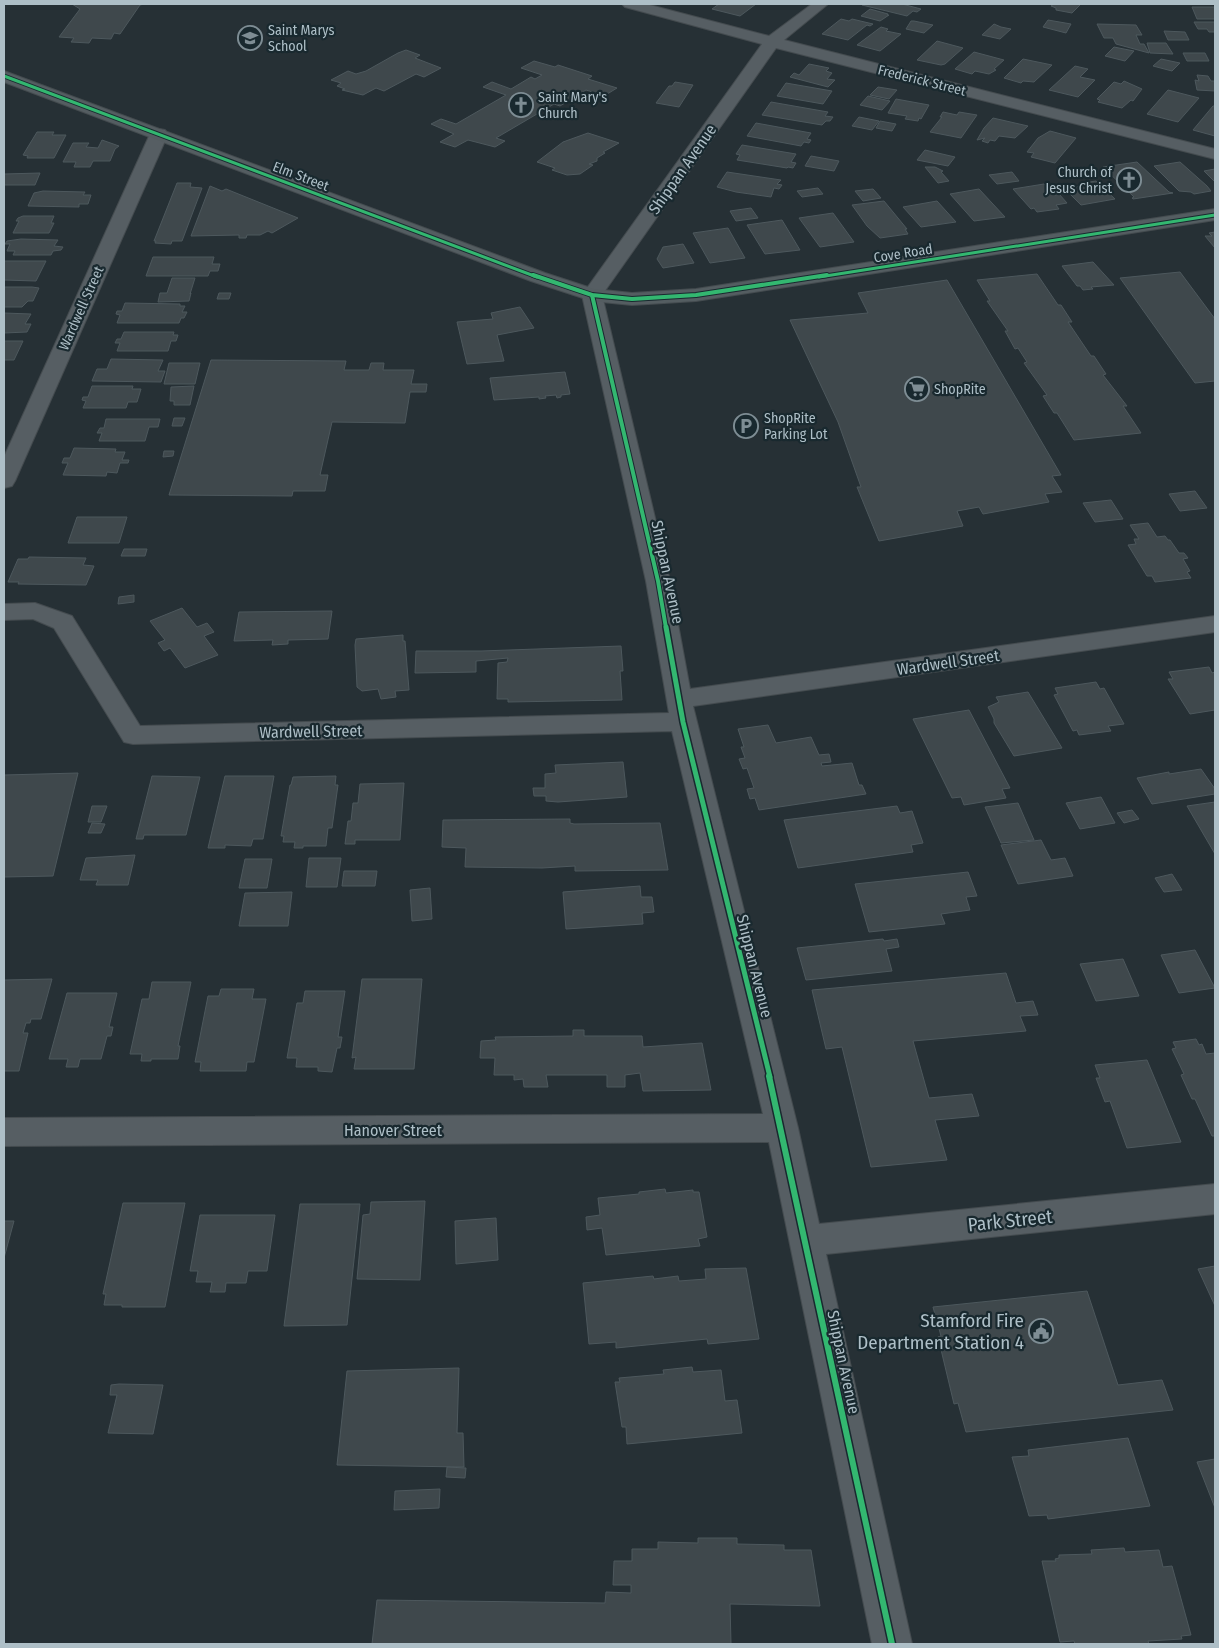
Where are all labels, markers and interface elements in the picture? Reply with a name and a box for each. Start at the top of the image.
place label: Saint Marys School [268,22,334,55]
school or university icon: Saint Marys School [237,25,263,51]
street label: Frederick Street [876,61,968,100]
place label: Saint Mary's Church [538,89,607,122]
church icon: Saint Mary's Church [508,92,534,118]
street label: Shippan Avenue [644,121,720,218]
street label: Elm Street [270,158,332,195]
place label: Church of Jesus Christ [1045,164,1114,197]
church icon: Church of Jesus Christ [1116,167,1142,193]
street label: Cove Road [872,240,934,267]
street label: Wardwell Street [55,263,108,353]
supermarket icon: ShopRite [904,376,930,402]
place label: ShopRite [934,381,986,398]
place label: ShopRite Parking Lot [764,410,828,443]
parking icon: ShopRite Parking Lot [733,413,759,439]
street label: Shippan Avenue [647,519,688,626]
street label: Wardwell Street [896,646,1001,679]
street label: Wardwell Street [259,721,363,742]
street label: Shippan Avenue [733,913,777,1020]
street label: Hanover Street [344,1121,443,1140]
street label: Park Street [967,1205,1054,1236]
street label: Shippan Avenue [823,1309,864,1416]
place label: Stamford Fire Department Station 4 [857,1309,1024,1354]
public building icon: Stamford Fire Department Station 4 [1028,1318,1054,1344]

